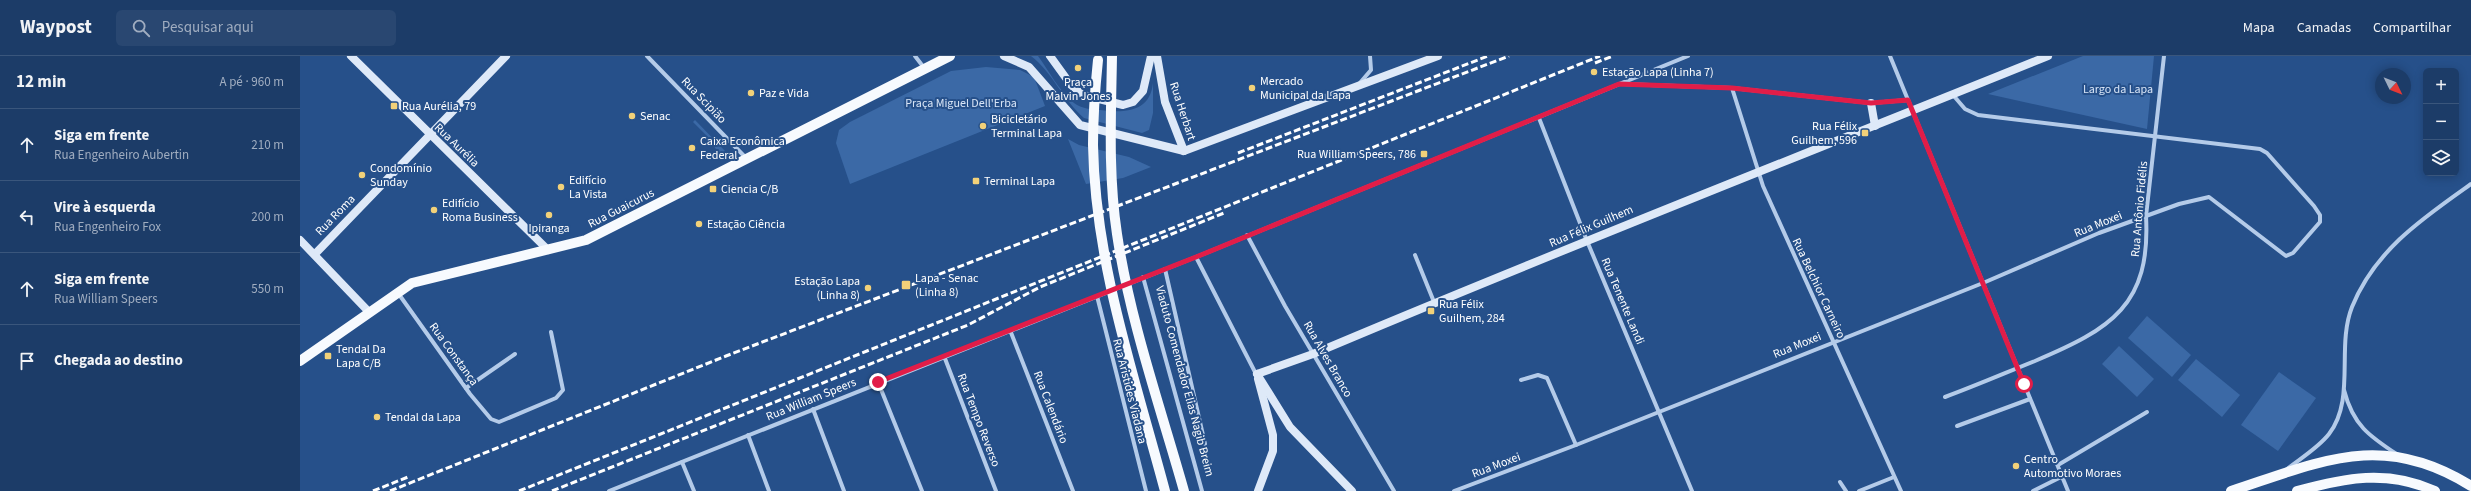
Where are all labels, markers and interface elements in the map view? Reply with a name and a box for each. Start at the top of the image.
search box [116,10,396,46]
text: Waypost [20,14,92,41]
icon: search [130,17,152,39]
text: Pesquisar aqui [162,17,254,38]
text: Mapa [2243,18,2275,38]
text: Camadas [2297,18,2351,38]
text: Compartilhar [2373,18,2451,38]
marker: Praça Malvin Jones [1073,63,1083,73]
place label: Estação Lapa (Linha 7) [1602,64,1714,81]
marker: Estação Lapa (Linha 7) [1589,67,1599,77]
north arrow [2375,68,2411,104]
map controls [2423,68,2459,176]
button: + [2423,68,2459,104]
text: 12 min [16,70,66,94]
text: A pé · 960 m [219,73,284,91]
street label: Rua Scipião [677,73,730,127]
place label: Mercado Municipal da Lapa [1260,73,1351,104]
place label: Praça Malvin Jones [1045,74,1111,105]
street label: Rua Herbart [1165,80,1200,143]
park label: Largo da Lapa [2083,81,2153,98]
marker: Mercado Municipal da Lapa [1247,83,1257,93]
place label: Paz e Vida [759,85,809,102]
marker: Paz e Vida [746,88,756,98]
park label: Praça Miguel Dell'Erba [905,95,1017,112]
place label: Rua Aurélia, 79 [402,98,476,115]
marker: Rua Aurélia, 79 [389,101,399,111]
button: − [2423,104,2459,140]
place label: Senac [640,108,671,125]
marker: Senac [627,111,637,121]
place label: Bicicletário Terminal Lapa [991,111,1062,142]
place label: Rua Félix Guilhem, 596 [1791,118,1858,149]
street label: Rua Aurélia [430,120,483,171]
marker: Bicicletário Terminal Lapa [978,121,988,131]
text: Siga em frente [54,125,149,146]
marker: Rua Félix Guilhem, 596 [1860,128,1870,138]
place label: Caixa Econômica Federal [700,133,785,164]
icon: ahead [16,134,38,156]
text: 210 m [251,136,284,154]
button: layers [2423,140,2459,176]
marker: Caixa Econômica Federal [687,143,697,153]
text: Rua Engenheiro Aubertin [54,146,189,164]
place label: Rua William Speers, 786 [1297,146,1416,163]
marker: Rua William Speers, 786 [1419,149,1429,159]
place label: Condomínio Sunday [370,160,432,191]
street label: Rua Antônio Fidélis [2127,160,2152,258]
marker: Condomínio Sunday [357,170,367,180]
place label: Edifício La Vista [569,172,607,203]
place label: Terminal Lapa [984,173,1055,190]
marker: Terminal Lapa [971,176,981,186]
place label: Ciencia C/B [721,181,778,198]
marker: Edifício La Vista [556,182,566,192]
street label: Rua Guaicurus [585,184,657,232]
marker: Ciencia C/B [708,184,718,194]
street label: Rua Roma [312,191,359,240]
place label: Edifício Roma Business [442,195,518,226]
text: Vire à esquerda [54,197,156,218]
street label: Rua Félix Guilhem [1547,201,1636,252]
marker: Edifício Roma Business [429,205,439,215]
icon: left [16,206,38,228]
street label: Rua Moxei [2071,207,2125,242]
text: 200 m [251,208,284,226]
marker: Ipiranga [544,210,554,220]
place label: Estação Ciência [707,216,785,233]
text: Rua Engenheiro Fox [54,218,161,236]
marker: Estação Ciência [694,219,704,229]
place label: Ipiranga [528,220,570,237]
street label: Rua Belchior Carneiro [1788,235,1849,341]
street label: Rua Tenente Landi [1597,255,1649,347]
text: Siga em frente [54,269,149,290]
place label: Lapa - Senac (Linha 8) [915,270,979,301]
place label: Estação Lapa (Linha 8) [794,273,860,304]
icon: ahead [16,278,38,300]
marker: Lapa - Senac (Linha 8) [900,279,912,291]
text: 550 m [251,280,284,298]
marker: Estação Lapa (Linha 8) [863,283,873,293]
street label: Viaduto Comendador Elias Nagib Breim [1151,284,1218,479]
text: Rua William Speers [54,290,158,308]
place label: Rua Félix Guilhem, 284 [1439,296,1505,327]
marker: Rua Félix Guilhem, 284 [1426,306,1436,316]
street label: Rua Alves Branco [1299,318,1356,401]
street label: Rua Constança [425,319,482,389]
street label: Rua Moxei [1770,328,1824,363]
street label: Rua Aristides Viadana [1108,337,1151,445]
place label: Tendal Da Lapa C/B [336,341,386,372]
icon: arrive [16,350,38,372]
text: Chegada ao destino [54,350,183,371]
marker: Tendal Da Lapa C/B [323,351,333,361]
street label: Rua Calendário [1029,368,1072,446]
street label: Rua Tempo Reverso [953,371,1004,469]
route end [869,373,887,391]
street label: Rua William Speers [764,374,859,425]
route start [2015,375,2033,393]
place label: Tendal da Lapa [385,409,461,426]
marker: Tendal da Lapa [372,412,382,422]
street label: Rua Moxei [1469,448,1523,483]
place label: Centro Automotivo Moraes [2024,451,2121,482]
marker: Centro Automotivo Moraes [2011,461,2021,471]

